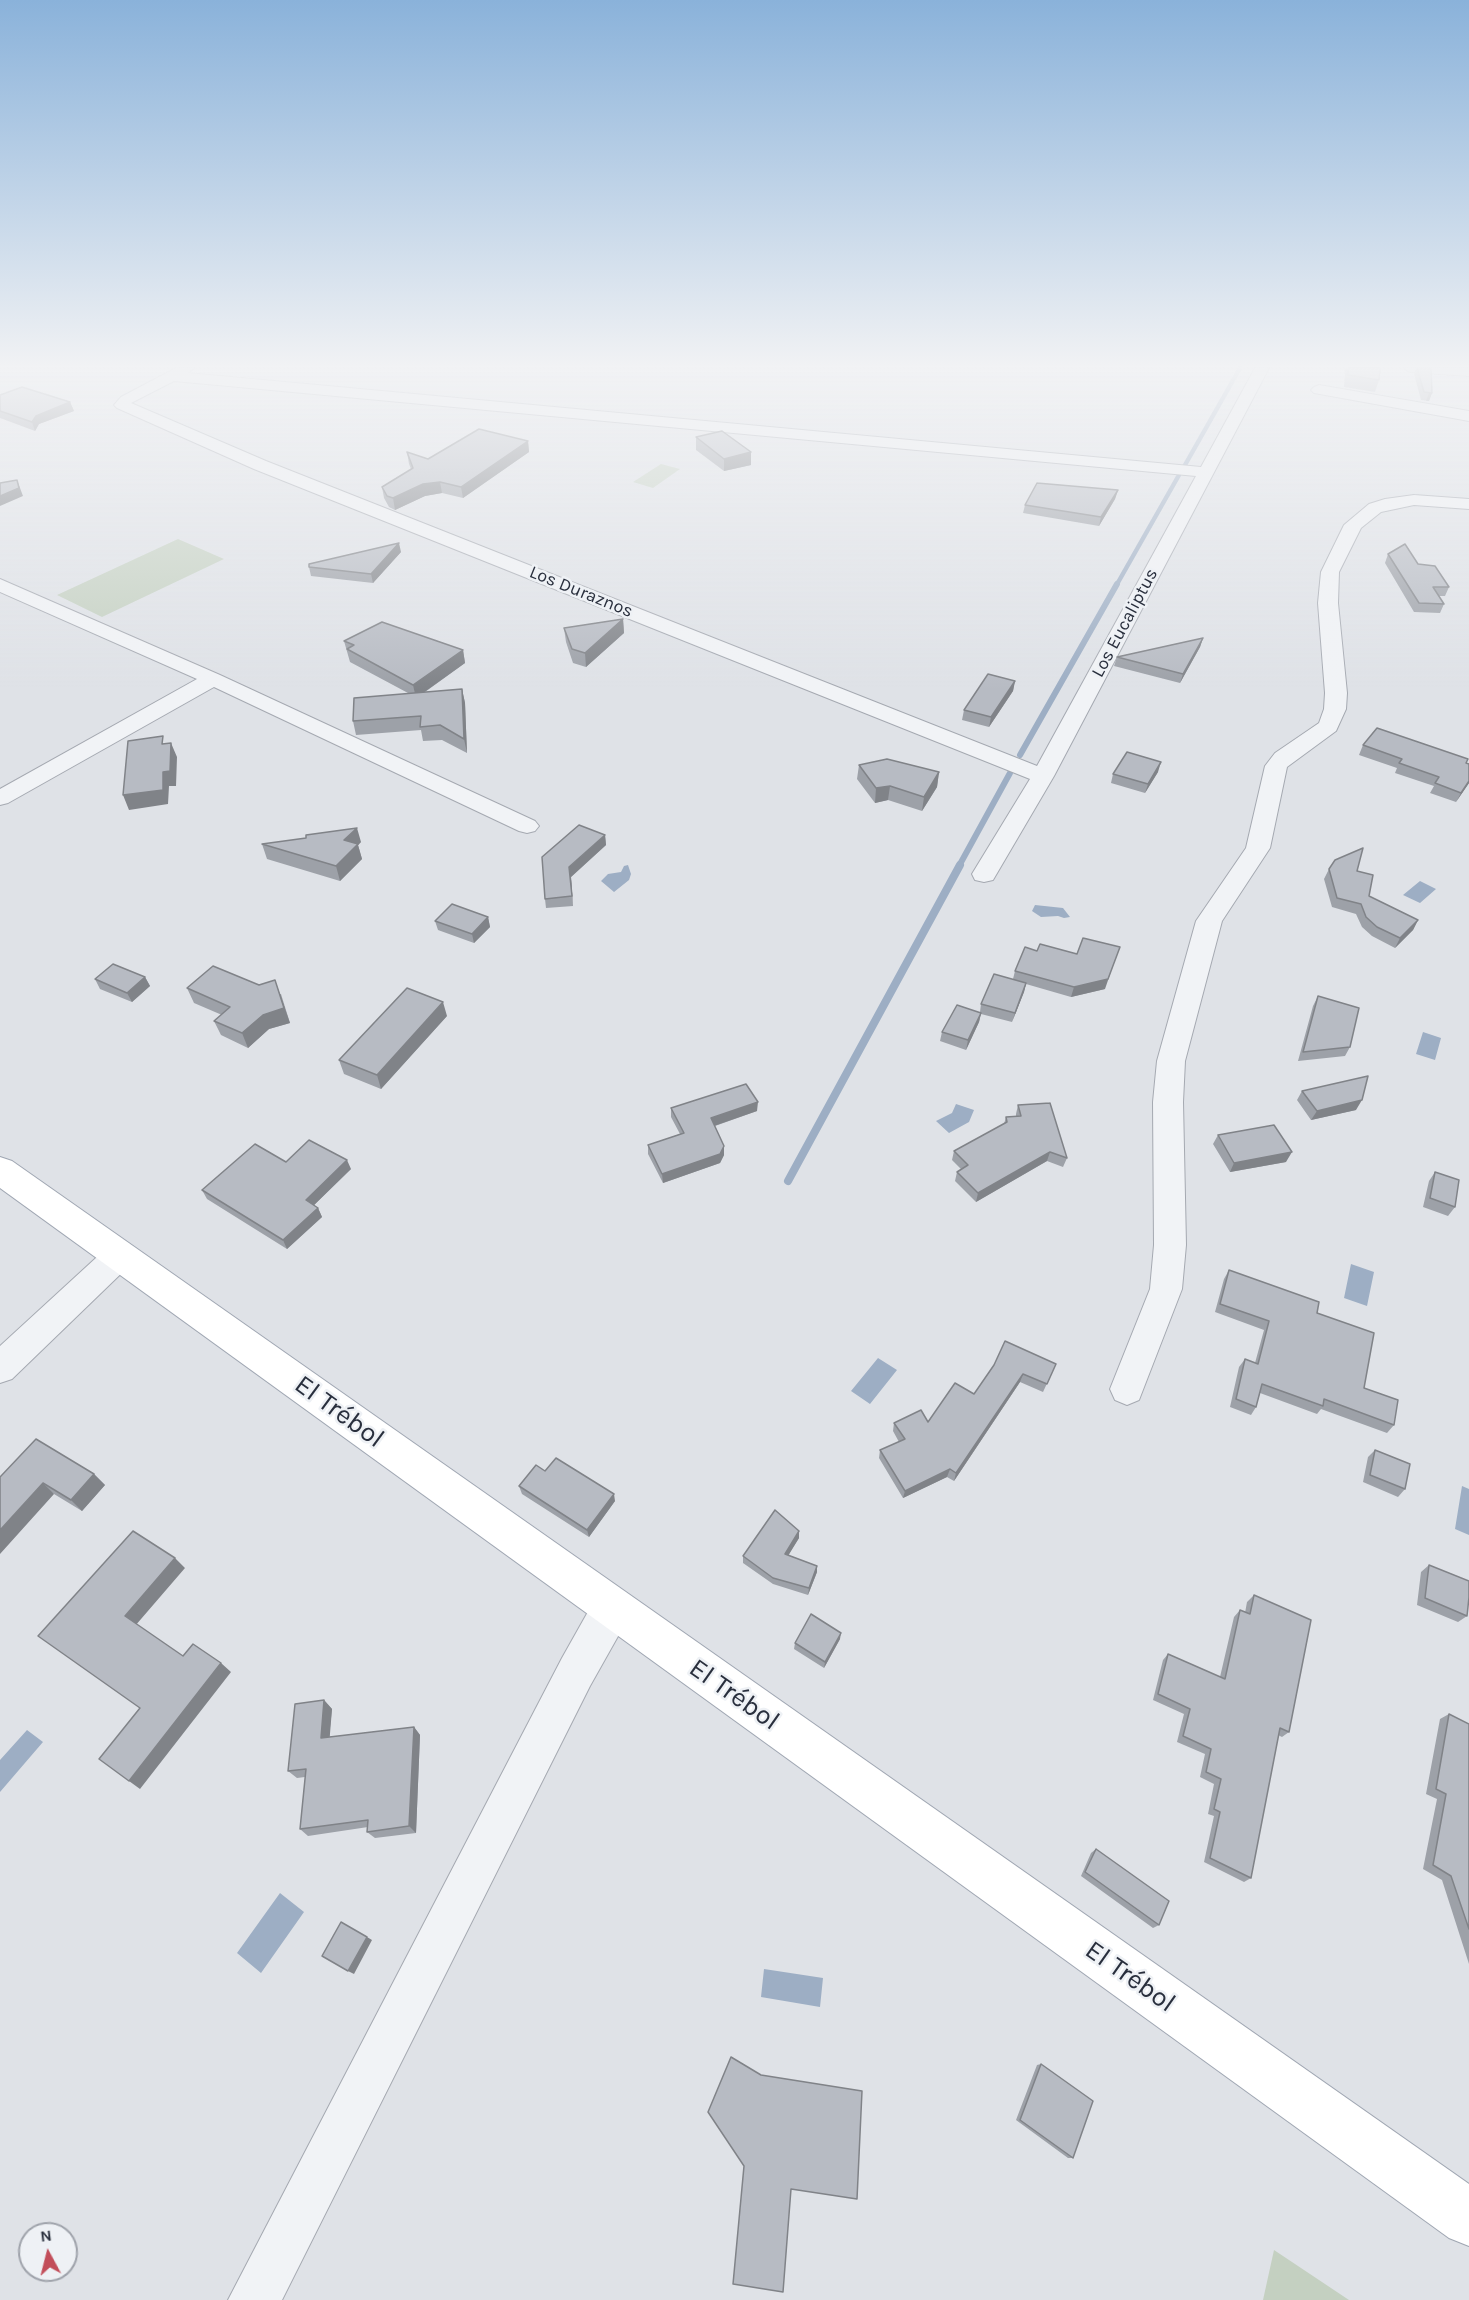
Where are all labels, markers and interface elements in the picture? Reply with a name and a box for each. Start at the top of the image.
street label: Los Duraznos [526,561,636,623]
street label: Los Eucaliptus [1087,565,1163,681]
street label: El Trébol [288,1369,390,1455]
street label: El Trébol [683,1652,785,1738]
street label: El Trébol [1079,1934,1181,2020]
north arrow [18,2222,78,2282]
text: N [39,2225,53,2246]

